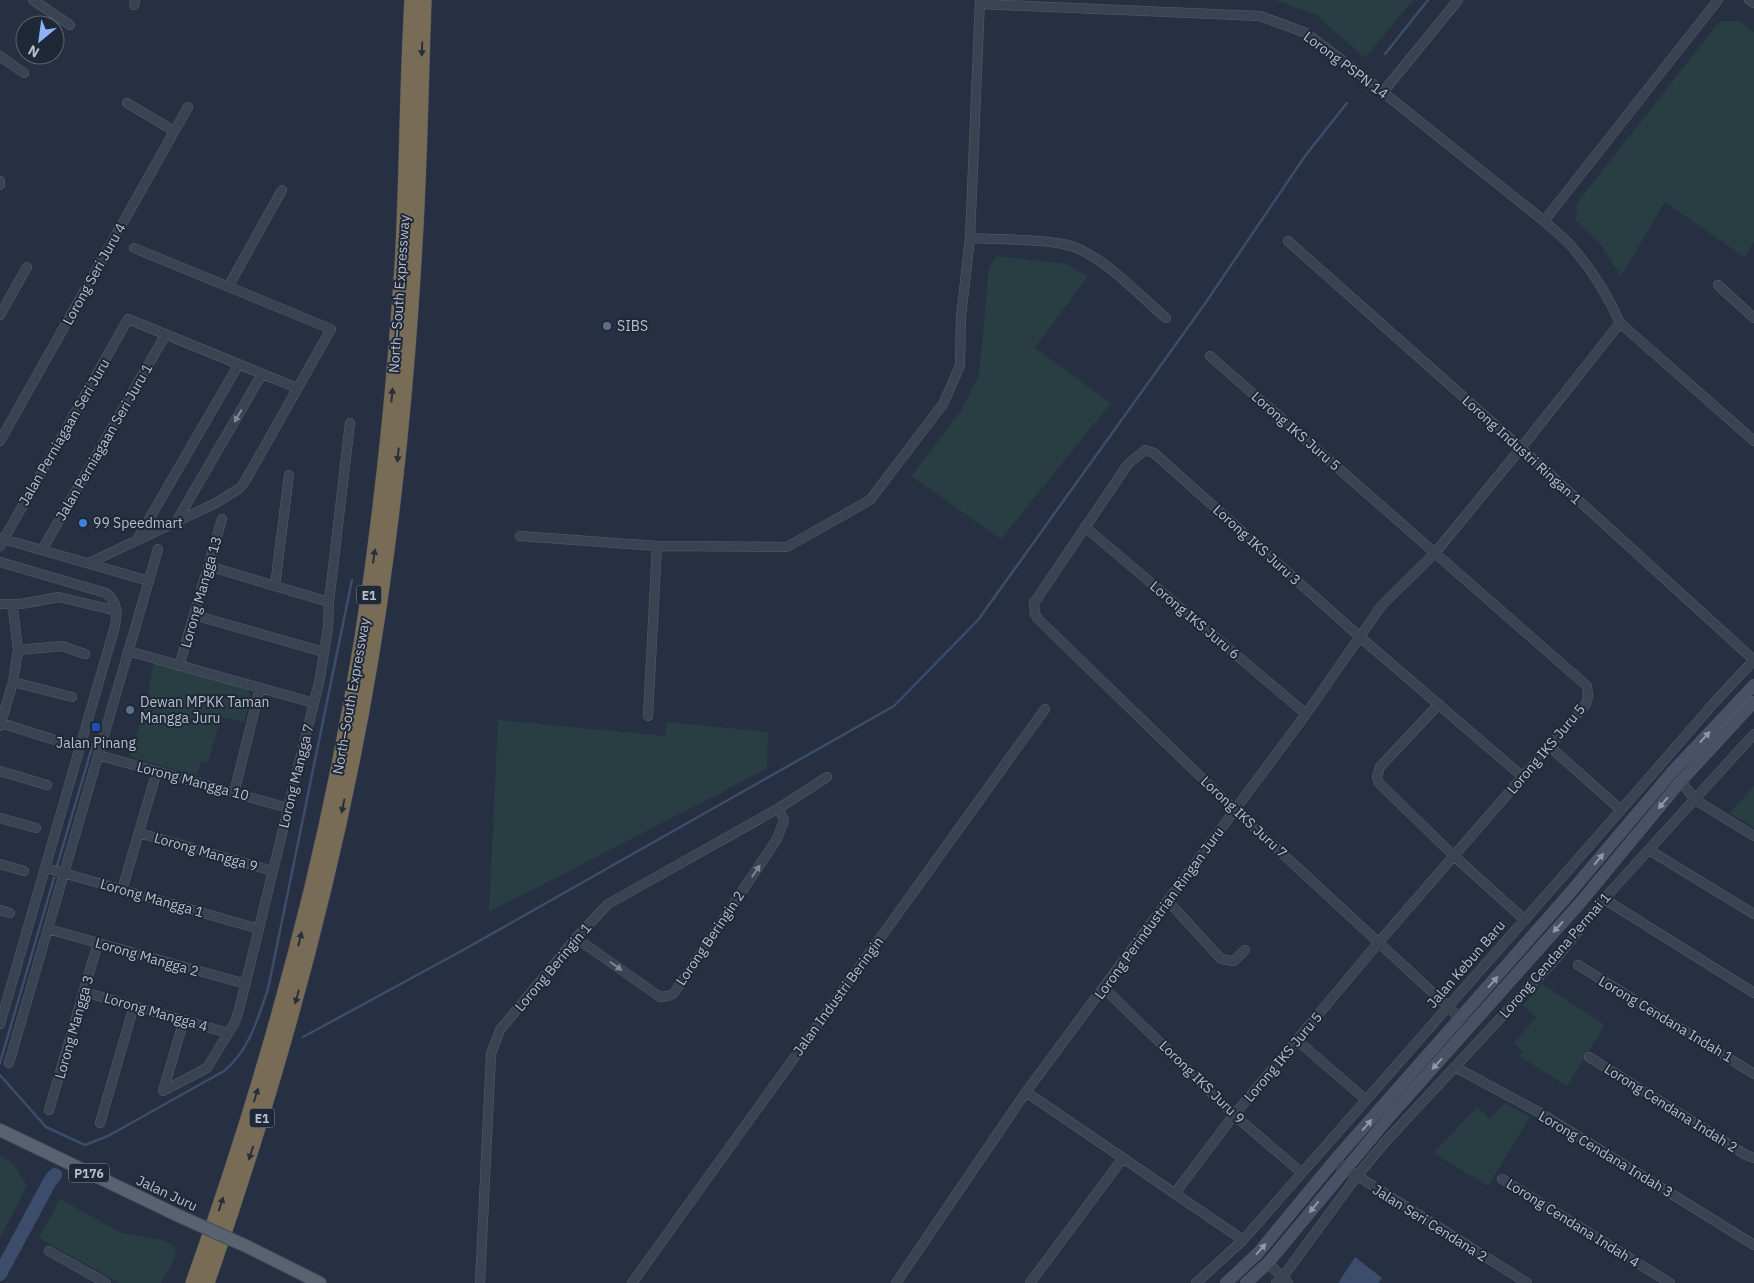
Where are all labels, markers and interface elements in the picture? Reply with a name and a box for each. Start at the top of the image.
north arrow [15,15,65,65]
street label: Lorong PSPN 14 [1300,27,1392,103]
text: N [25,41,42,62]
one-way arrow [418,41,426,57]
street label: North–South Expressway [384,214,414,374]
street label: Lorong Seri Juru 4 [59,220,129,328]
place label: SIBS [617,317,648,335]
marker: SIBS [601,320,613,332]
street label: Jalan Perniagaan Seri Juru [15,355,113,509]
street label: Jalan Perniagaan Seri Juru 1 [52,360,156,524]
one-way arrow [388,387,396,403]
street label: Lorong IKS Juru 5 [1248,387,1344,475]
street label: Lorong Industri Ringan 1 [1459,392,1585,508]
one-way arrow [233,410,242,423]
one-way arrow [394,448,402,464]
street label: Lorong IKS Juru 3 [1209,501,1305,589]
place label: 99 Speedmart [93,514,183,532]
marker: 99 Speedmart [77,517,89,529]
street label: Lorong Mangga 13 [176,534,226,650]
one-way arrow [370,548,378,564]
street label: Lorong IKS Juru 6 [1146,577,1244,663]
road number: E1 [356,586,382,604]
street label: North–South Expressway [328,616,374,776]
place label: Dewan MPKK Taman Mangga Juru [140,693,269,727]
street label: Lorong IKS Juru 5 [1503,700,1589,798]
marker: Dewan MPKK Taman Mangga Juru [124,704,136,716]
marker: Jalan Pinang [90,721,102,733]
street label: Lorong Mangga 7 [274,722,318,830]
one-way arrow [1699,731,1711,743]
place label: Jalan Pinang [56,734,137,752]
street label: Lorong Mangga 10 [135,757,251,805]
street label: Lorong IKS Juru 7 [1197,772,1291,862]
one-way arrow [1657,796,1668,809]
one-way arrow [339,798,347,813]
street label: Lorong Perindustrian Ringan Juru [1090,823,1228,1003]
street label: Lorong Mangga 9 [152,829,260,875]
one-way arrow [1593,853,1604,866]
one-way arrow [751,864,761,877]
street label: Lorong Mangga 1 [98,875,206,921]
street label: Lorong Beringin 2 [672,887,748,989]
street label: Lorong Cendana Permai 1 [1495,888,1615,1022]
street label: Jalan Kebun Baru [1423,916,1509,1012]
street label: Lorong Beringin 1 [511,919,595,1015]
one-way arrow [1552,921,1564,933]
one-way arrow [296,931,304,947]
street label: Jalan Industri Beringin [789,933,887,1059]
street label: Lorong Mangga 2 [93,934,201,980]
one-way arrow [609,961,623,971]
street label: Lorong Cendana Indah 1 [1595,972,1737,1066]
street label: Lorong Mangga 3 [51,973,97,1081]
one-way arrow [1487,976,1498,989]
street label: Lorong Mangga 4 [102,989,210,1035]
one-way arrow [293,989,301,1004]
street label: Lorong IKS Juru 5 [1240,1008,1326,1106]
street label: Lorong IKS Juru 9 [1155,1037,1249,1127]
one-way arrow [1431,1057,1443,1069]
street label: Lorong Cendana Indah 2 [1601,1060,1741,1156]
one-way arrow [253,1088,261,1103]
street label: Lorong Cendana Indah 3 [1535,1107,1677,1201]
road number: E1 [250,1108,274,1128]
one-way arrow [1361,1118,1372,1131]
one-way arrow [246,1145,254,1160]
road number: P176 [69,1164,109,1182]
street label: Jalan Juru [134,1171,200,1215]
street label: Lorong Cendana Indah 4 [1503,1175,1643,1271]
street label: Jalan Seri Cendana 2 [1369,1180,1491,1266]
one-way arrow [217,1196,225,1211]
one-way arrow [1309,1200,1320,1213]
one-way arrow [1255,1244,1267,1256]

